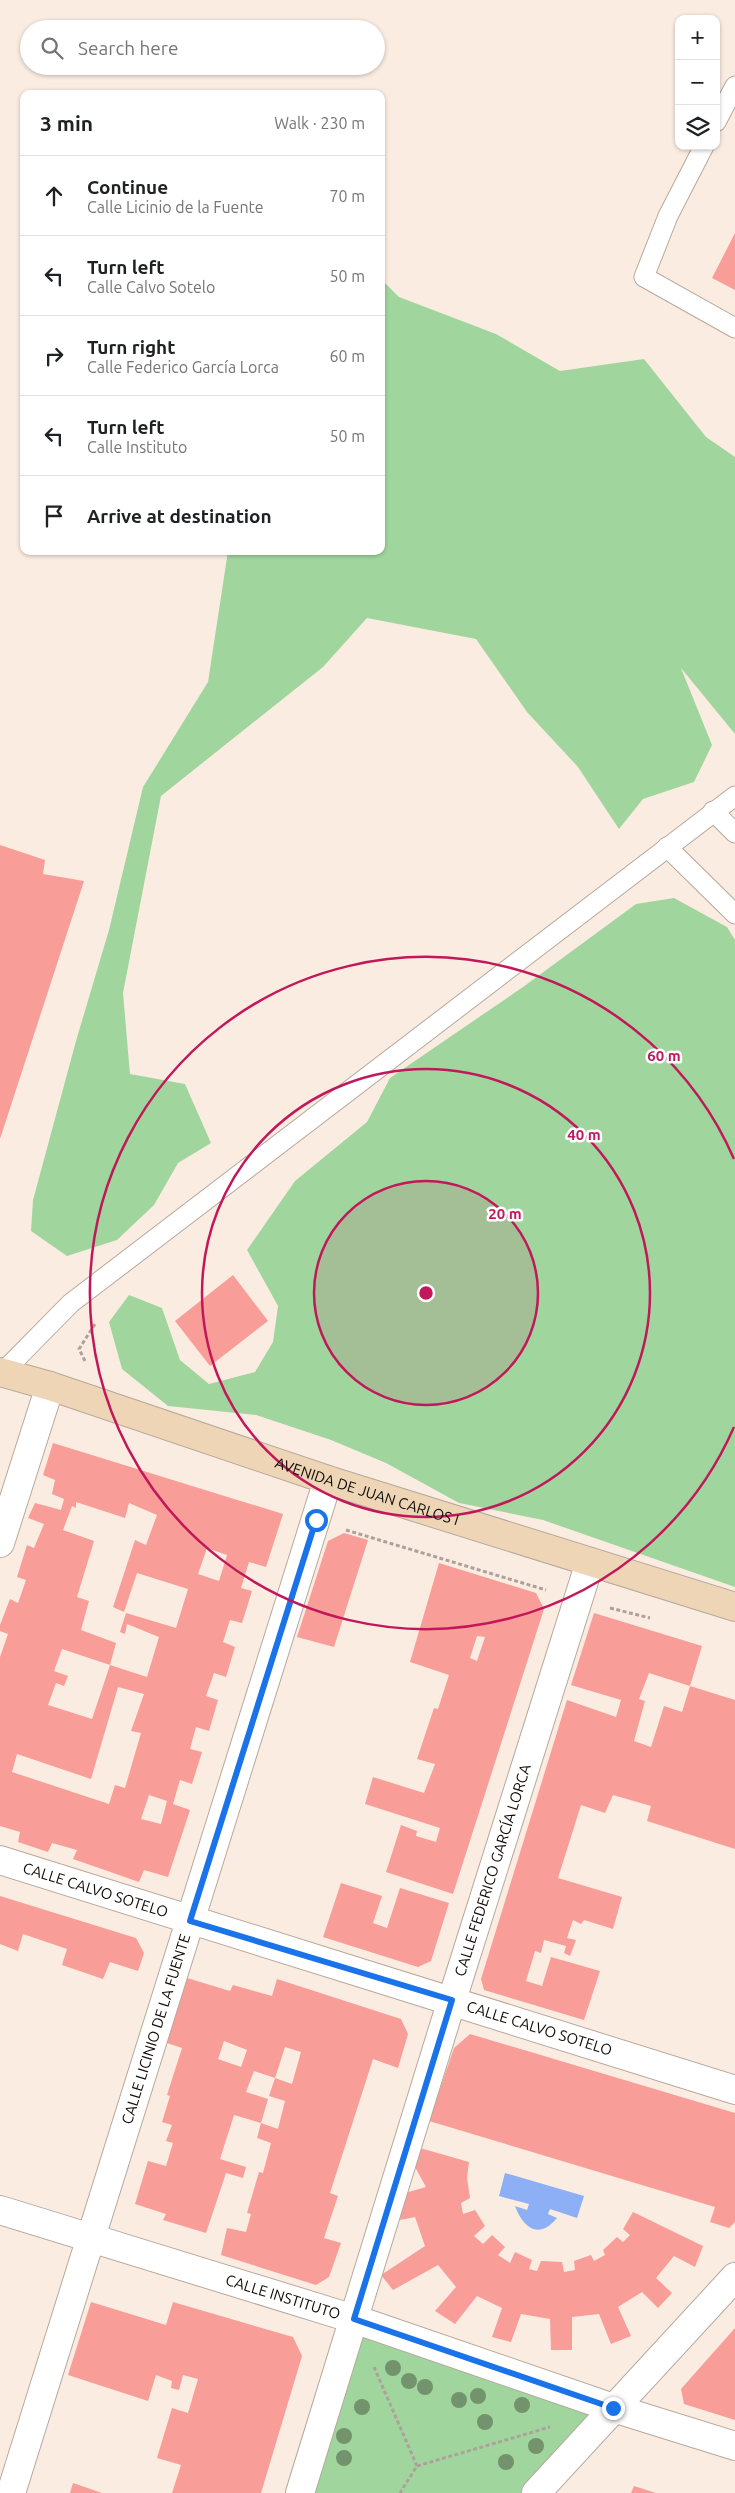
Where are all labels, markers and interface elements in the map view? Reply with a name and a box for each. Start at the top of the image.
map controls [675,15,720,150]
button: + [675,15,720,60]
search box [20,20,385,75]
icon: search [38,34,66,62]
text: Search here [78,37,178,59]
button: − [675,60,720,105]
button: layers [675,105,720,150]
text: 3 min [40,111,93,135]
text: Walk · 230 m [274,114,365,132]
text: Continue [87,176,168,198]
icon: ahead [40,182,68,210]
text: 70 m [329,187,365,205]
text: Calle Licinio de la Fuente [87,198,264,216]
text: Turn left [87,256,165,278]
icon: left [40,262,68,290]
text: 50 m [329,267,365,285]
text: Calle Calvo Sotelo [87,278,215,296]
text: Turn right [87,336,175,358]
icon: right [40,342,68,370]
text: 60 m [329,347,365,365]
text: Calle Federico García Lorca [87,358,279,376]
text: Turn left [87,416,165,438]
icon: left [40,422,68,450]
text: 50 m [329,427,365,445]
text: Calle Instituto [87,438,187,456]
icon: arrive [40,502,68,530]
text: Arrive at destination [87,505,272,527]
text: 60 m [647,1047,681,1064]
text: 40 m [567,1126,601,1143]
text: 20 m [488,1205,522,1222]
centre of rings [417,1284,435,1302]
street label: AVENIDA DE JUAN CARLOS I [273,1454,461,1528]
route start [305,1509,328,1532]
street label: CALLE FEDERICO GARCÍA LORCA [451,1762,534,1978]
street label: CALLE CALVO SOTELO [21,1859,170,1920]
street label: CALLE LICINIO DE LA FUENTE [118,1932,193,2126]
street label: CALLE CALVO SOTELO [465,1997,614,2059]
street label: CALLE INSTITUTO [223,2271,343,2322]
route end [602,2397,625,2420]

